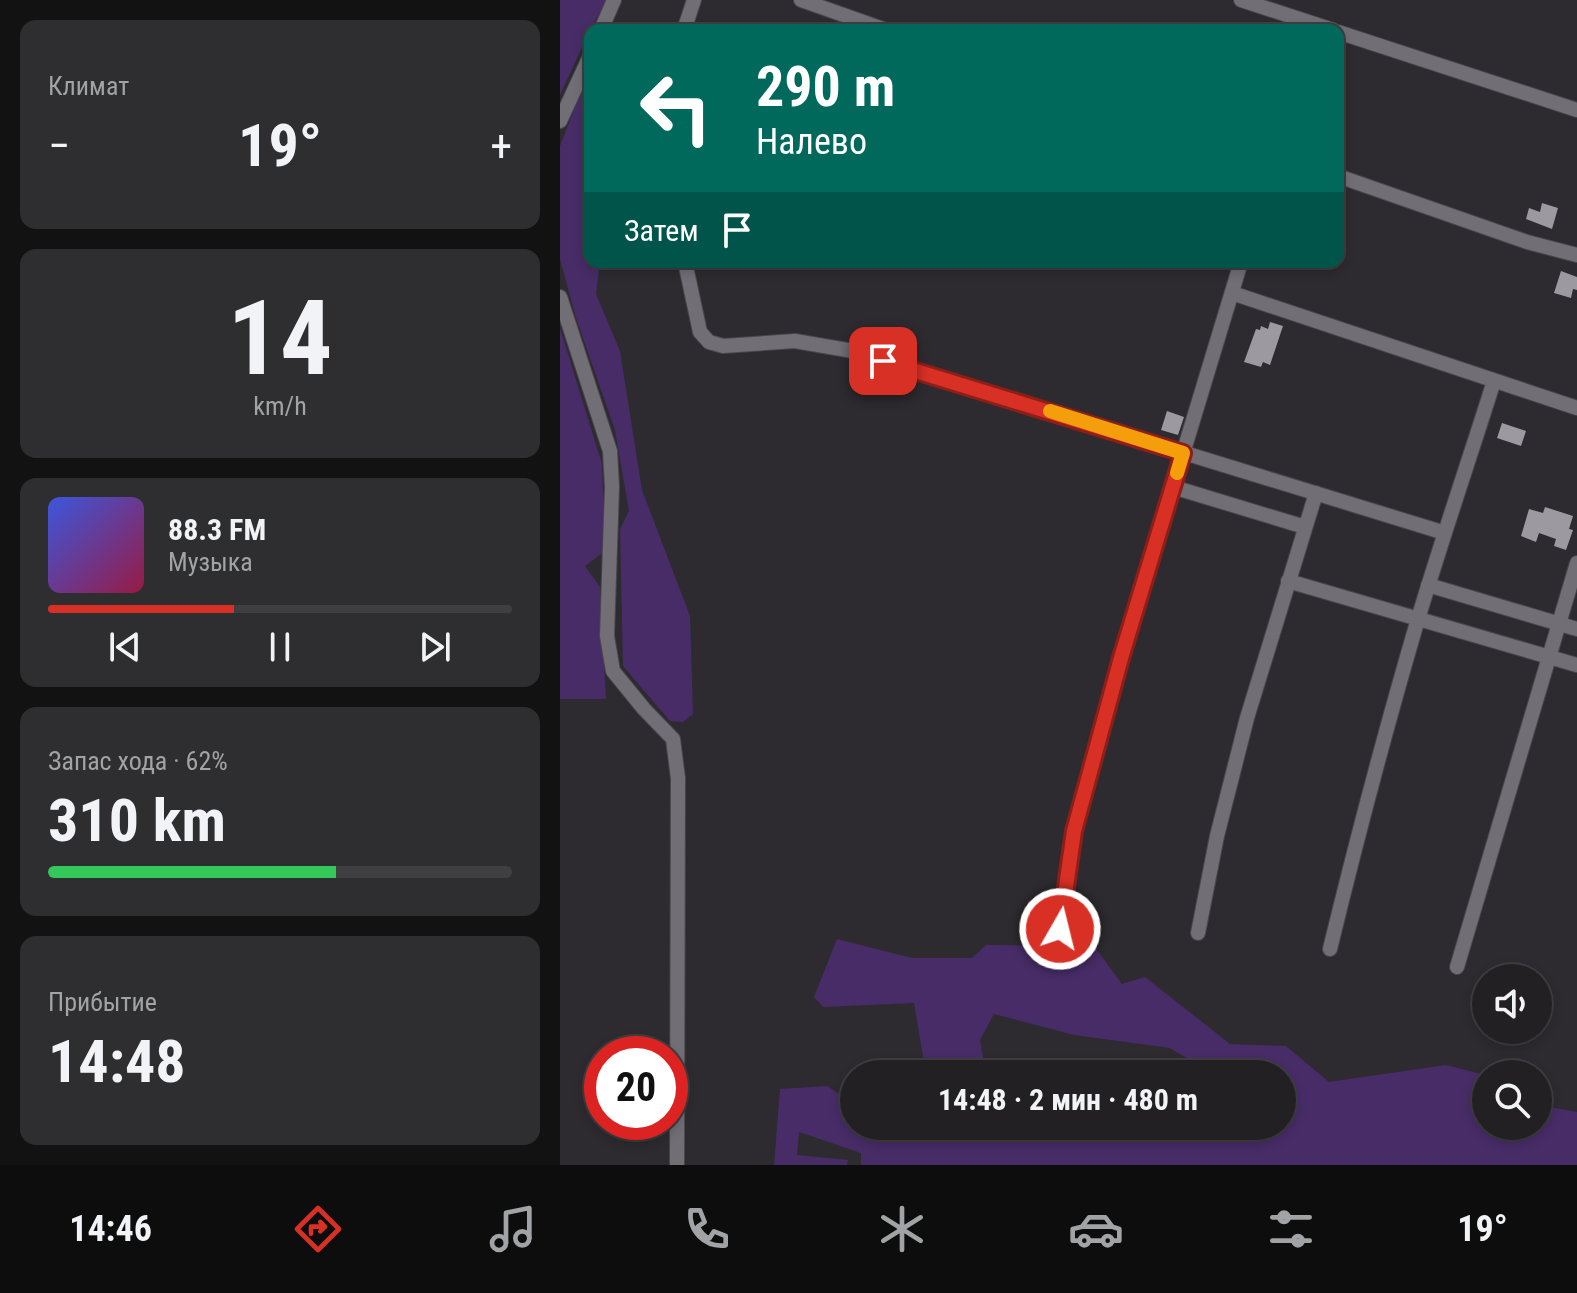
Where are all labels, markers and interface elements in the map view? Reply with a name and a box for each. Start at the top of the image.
text: 290 m [756,54,895,120]
icon: left [624,56,728,160]
text: Климат [48,71,129,101]
text: 19° [238,110,322,181]
text: − [48,120,70,172]
text: + [490,120,512,172]
text: Налево [756,121,867,163]
icon: arrive [715,208,759,252]
text: Затем [624,213,699,248]
text: 14 [227,278,333,399]
pin [849,327,917,395]
icon: arrive [861,339,905,383]
text: km/h [253,391,307,421]
text: 88.3 FM [168,512,266,547]
text: Музыка [168,547,253,577]
icon: previous [103,625,147,669]
icon: pause [258,625,302,669]
icon: next [413,625,457,669]
text: Запас хода · 62% [48,746,228,776]
text: 310 km [48,785,226,856]
position arrow [1018,887,1102,971]
map controls [1472,964,1552,1140]
button: sound [1472,964,1552,1044]
text: Прибытие [48,987,157,1017]
text: 14:48 [48,1026,186,1097]
speed limit sign: 20 [584,1036,688,1140]
button: search [1472,1060,1552,1140]
text: 14:48 · 2 мин · 480 m [938,1082,1198,1117]
icon: directions [290,1201,346,1257]
icon: music [485,1201,541,1257]
icon: phone [679,1201,735,1257]
icon: climate [874,1201,930,1257]
icon: car [1068,1201,1124,1257]
icon: filters [1263,1201,1319,1257]
text: 14:46 [69,1208,152,1250]
text: 19° [1457,1208,1508,1250]

